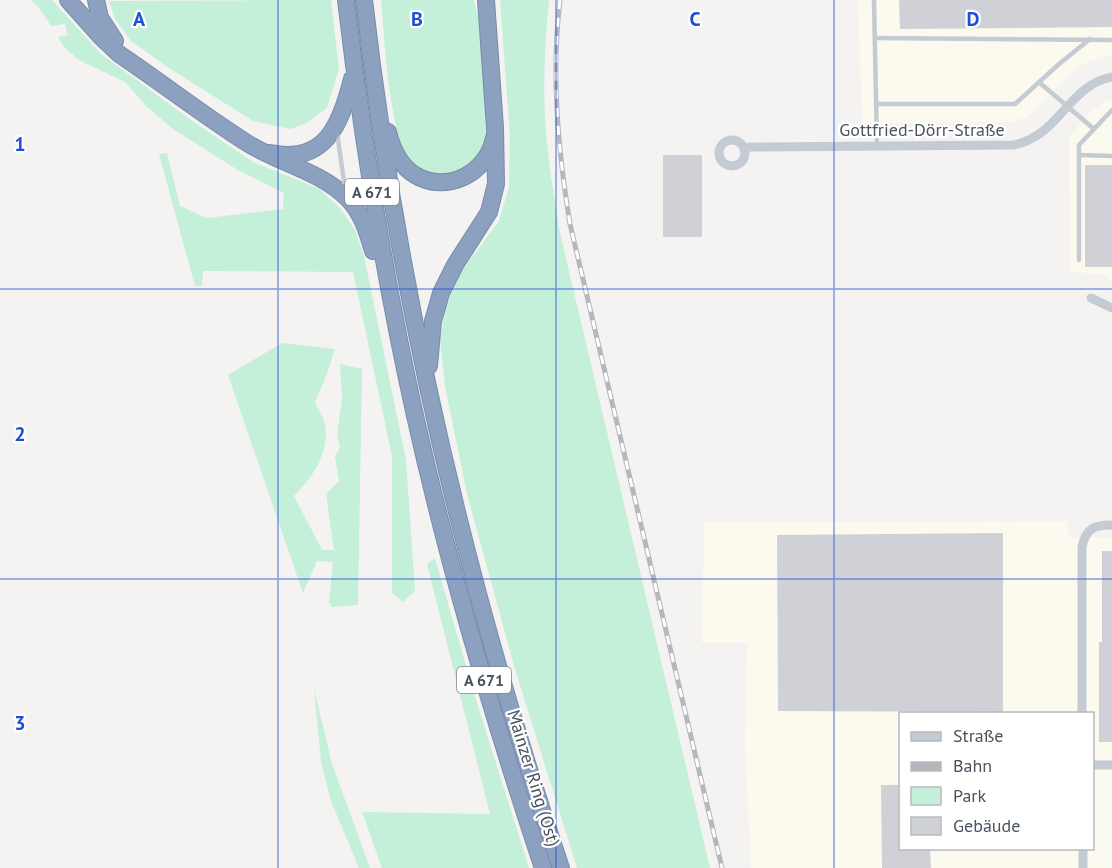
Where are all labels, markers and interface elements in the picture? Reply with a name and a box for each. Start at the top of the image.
text: A [133,6,146,32]
text: B [411,6,423,32]
text: C [689,6,701,32]
text: D [967,6,980,32]
street label: Gottfried-Dörr-Straße [839,118,1005,141]
text: 1 [14,131,26,157]
road number: A 671 [345,179,399,205]
text: 2 [14,421,26,447]
road number: A 671 [457,667,511,693]
street label: Mainzer Ring (Ost) [502,707,566,849]
text: 3 [14,710,26,736]
legend [899,712,1094,850]
text: Straße [953,724,1004,747]
text: Bahn [953,754,992,777]
text: Park [953,784,986,807]
text: Gebäude [953,814,1020,837]

